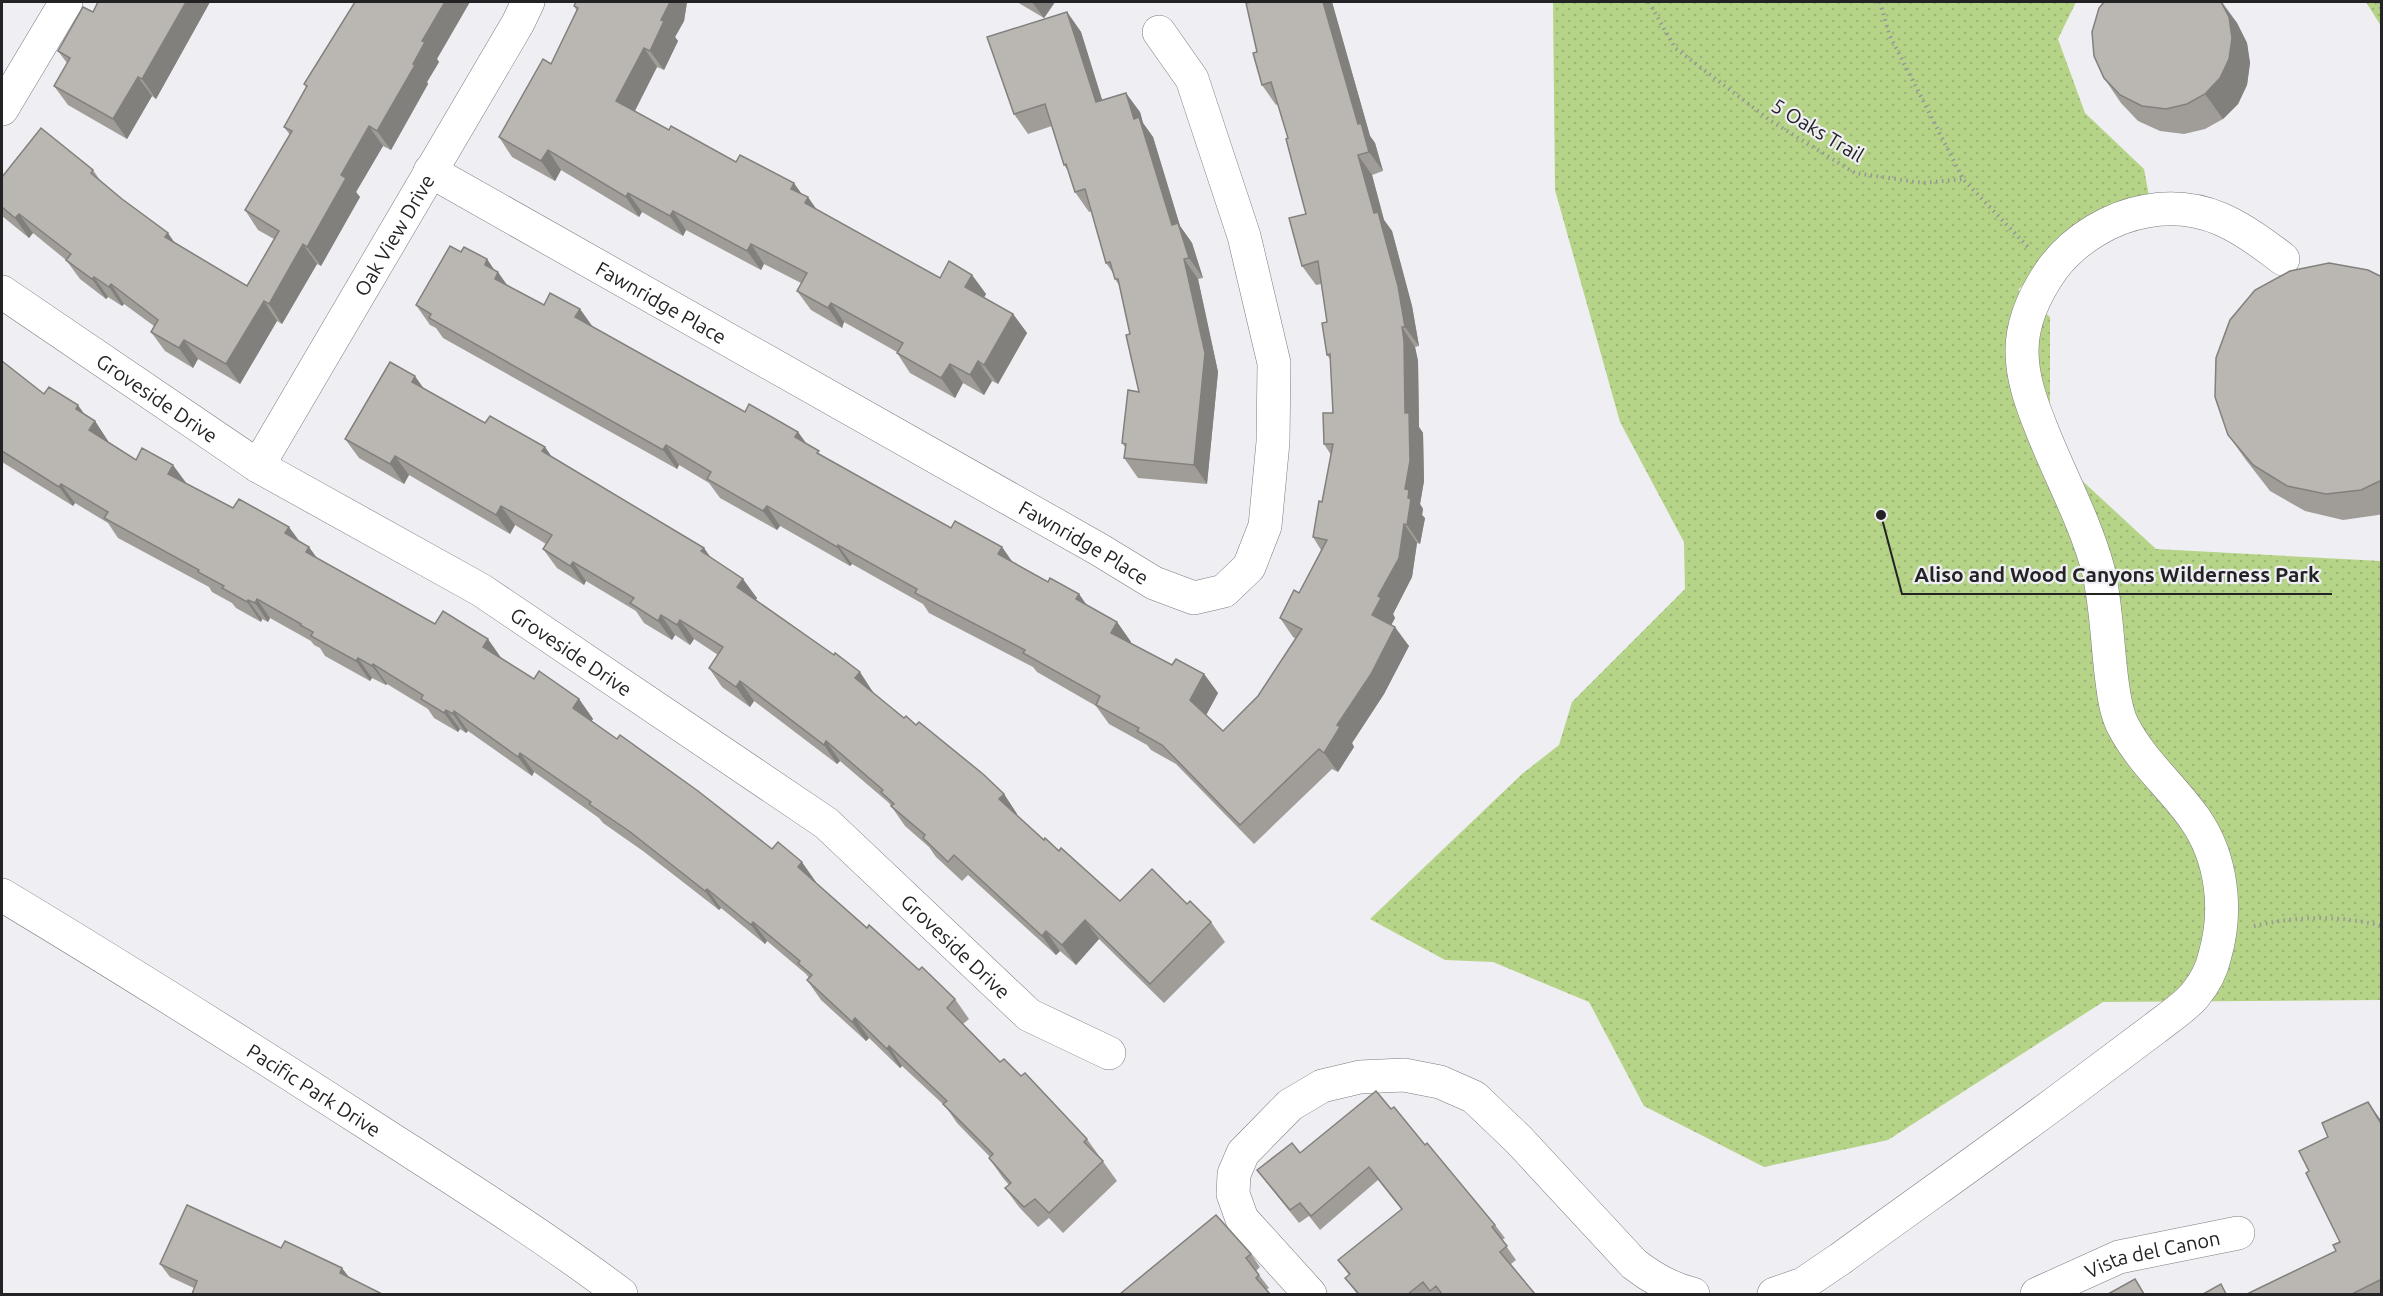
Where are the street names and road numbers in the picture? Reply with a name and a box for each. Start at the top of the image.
street label: 5 Oaks Trail [1768,94,1868,166]
street label: Oak View Drive [349,170,438,300]
street label: Fawnridge Place [592,256,731,348]
street label: Groveside Drive [93,348,222,447]
street label: Fawnridge Place [1015,495,1153,589]
street label: Groveside Drive [507,602,637,700]
street label: Groveside Drive [897,889,1015,1003]
street label: Pacific Park Drive [243,1038,385,1141]
street label: Vista del Canon [2081,1225,2222,1283]

